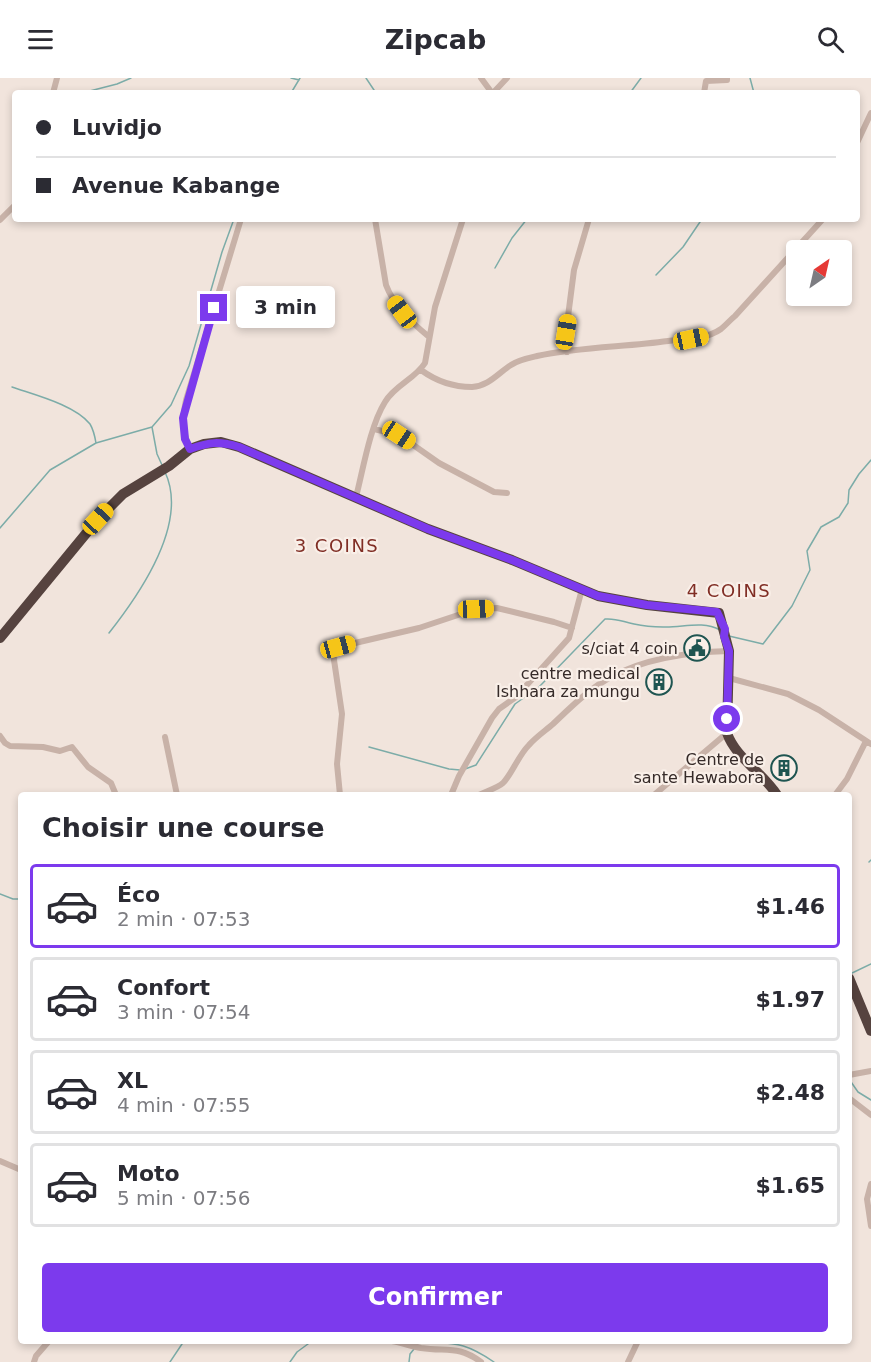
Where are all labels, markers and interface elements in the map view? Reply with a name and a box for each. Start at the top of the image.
icon: menu [24,23,57,56]
icon: search [814,23,847,56]
text: Zipcab [385,24,486,55]
text: Luvidjo [72,115,162,140]
text: Avenue Kabange [72,173,280,198]
north arrow [786,240,852,306]
map controls [786,240,852,306]
callout: 3 min [235,287,334,329]
car [384,292,420,332]
route end [200,294,227,321]
text: 3 min [254,295,317,319]
car [554,313,578,351]
car [672,326,710,352]
car [379,418,419,452]
car [79,500,117,538]
district label: 3 COINS [295,535,379,556]
district label: 4 COINS [687,580,771,601]
car [458,599,494,619]
public building icon: s/ciat 4 coin [682,633,712,663]
car [318,634,358,660]
place label: s/ciat 4 coin [581,639,678,658]
place label: centre medical Ishhara za mungu [496,664,640,701]
building icon: centre medical Ishhara za mungu [644,667,674,697]
route start [713,705,740,732]
place label: Centre de sante Hewabora [633,750,764,787]
building icon: Centre de sante Hewabora [769,753,799,783]
text: Choisir une course [42,812,325,843]
icon: car [45,879,99,933]
text: Éco [117,882,160,907]
text: $1.46 [755,894,825,919]
text: 2 min · 07:53 [117,907,251,931]
icon: car [45,972,99,1026]
text: Confort [117,975,210,1000]
text: $1.97 [755,987,825,1012]
text: 3 min · 07:54 [117,1000,251,1024]
icon: car [45,1065,99,1119]
text: XL [117,1068,148,1093]
text: $2.48 [755,1080,825,1105]
text: 4 min · 07:55 [117,1093,251,1117]
icon: car [45,1158,99,1212]
text: Moto [117,1161,180,1186]
text: $1.65 [755,1173,825,1198]
text: 5 min · 07:56 [117,1186,251,1210]
button: Confirmer [42,1263,828,1332]

